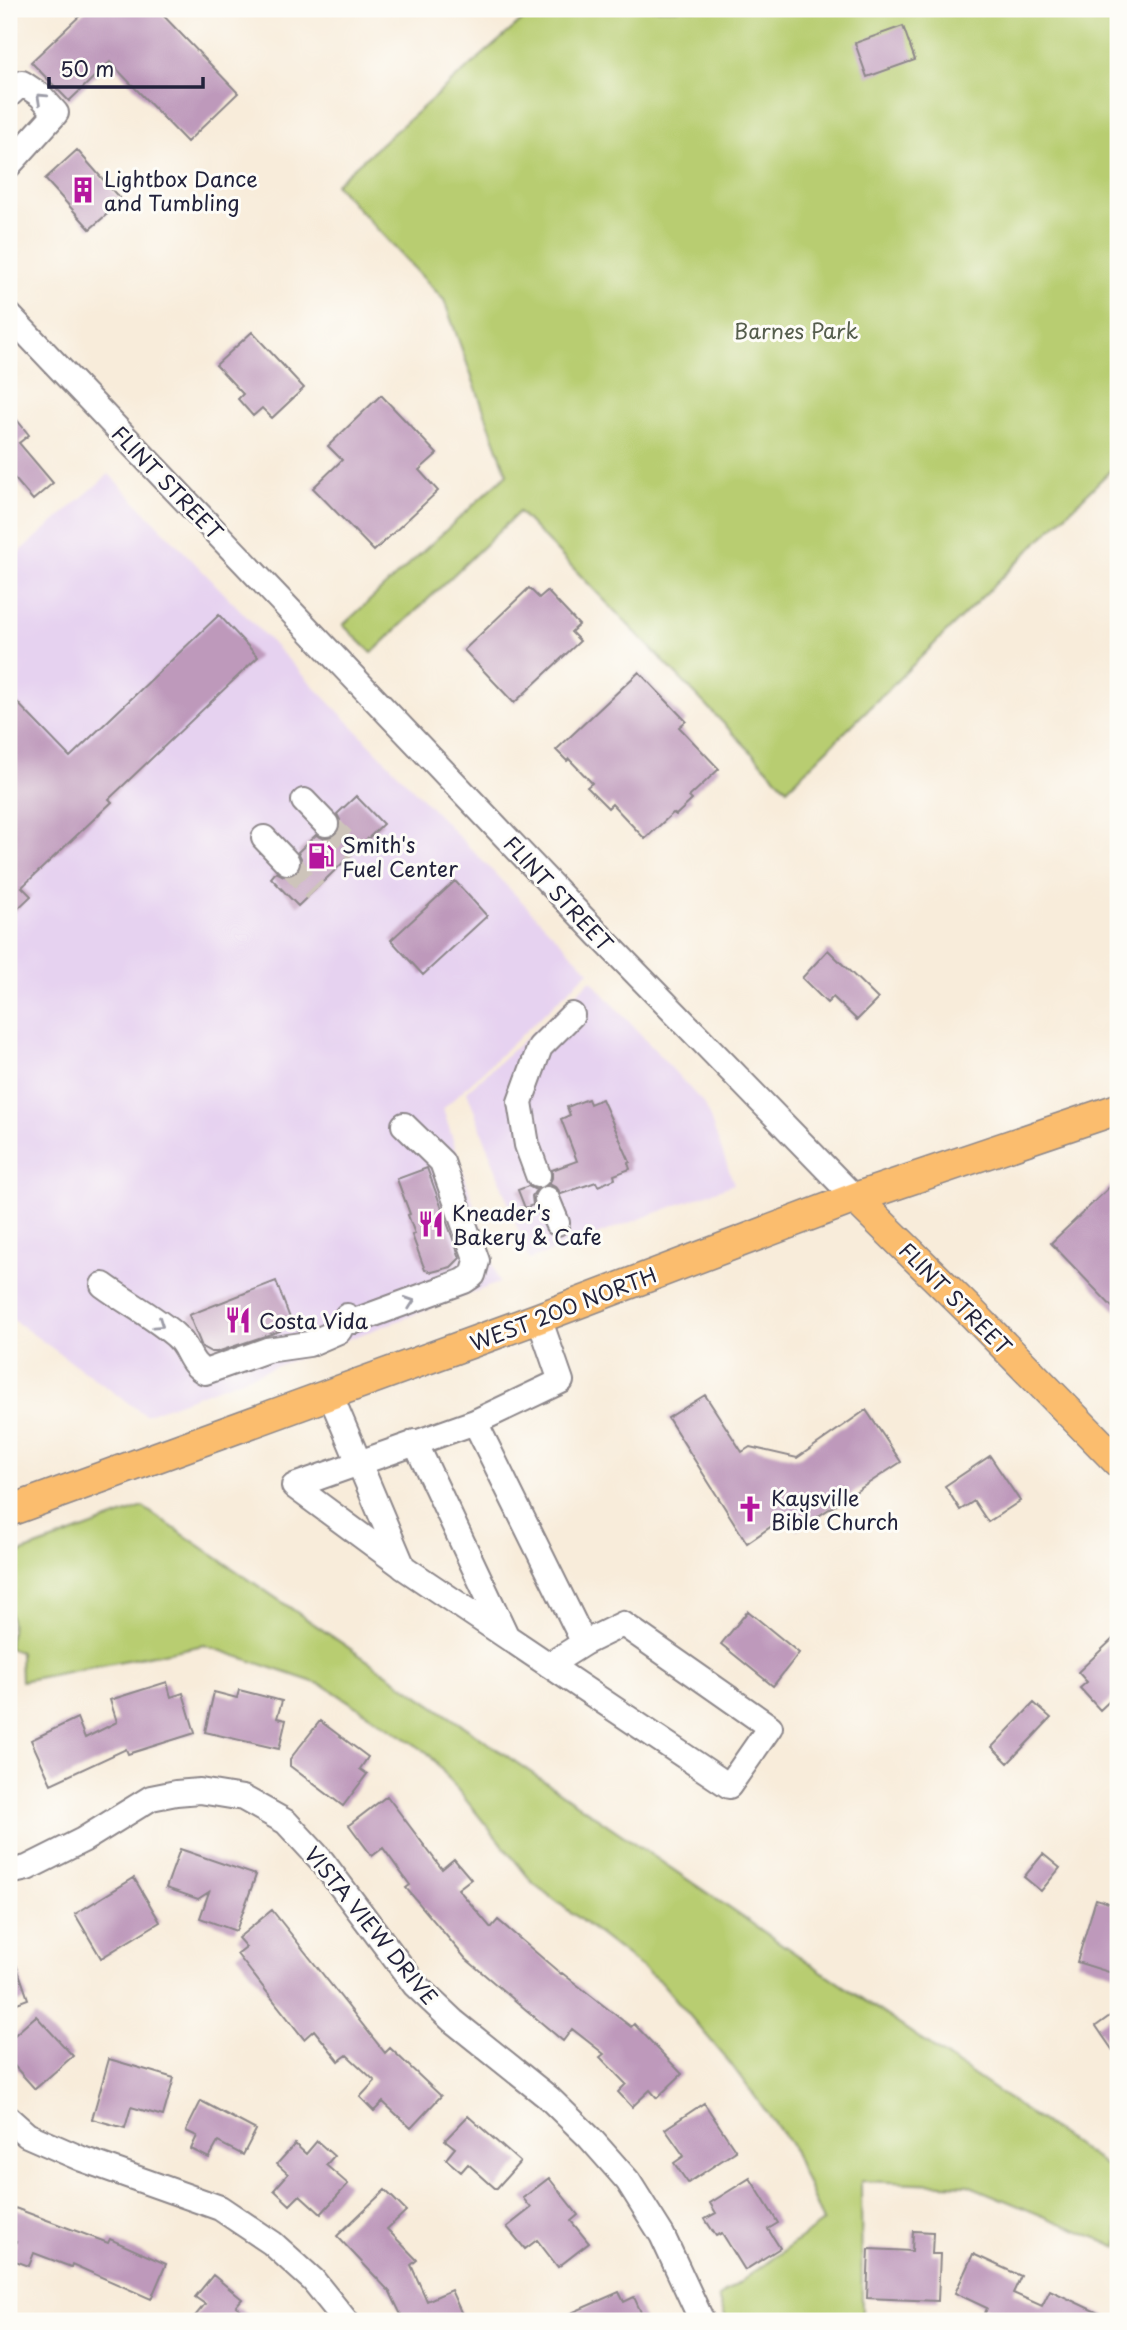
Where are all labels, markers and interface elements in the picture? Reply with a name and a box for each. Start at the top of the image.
scale bar [49,46,203,90]
text: 50 m [60,52,114,84]
one-way arrow [36,94,49,106]
place label: Lightbox Dance and Tumbling [104,162,258,218]
building icon: Lightbox Dance and Tumbling [68,175,98,205]
park label: Barnes Park [734,314,858,346]
street label: FLINT STREET [105,418,231,547]
place label: Smith's Fuel Center [342,828,458,884]
street label: FLINT STREET [497,828,622,959]
fuel station icon: Smith's Fuel Center [306,841,336,871]
place label: Kneader's Bakery & Cafe [452,1196,602,1252]
restaurant icon: Kneader's Bakery & Cafe [416,1209,446,1239]
street label: FLINT STREET [892,1234,1020,1362]
street label: WEST 200 NORTH [465,1258,661,1358]
one-way arrow [404,1296,416,1310]
place label: Costa Vida [259,1304,369,1336]
restaurant icon: Costa Vida [223,1305,253,1335]
one-way arrow [151,1316,164,1328]
place label: Kaysville Bible Church [771,1481,899,1537]
church icon: Kaysville Bible Church [735,1494,765,1524]
street label: VISTA VIEW DRIVE [298,1839,446,2011]

